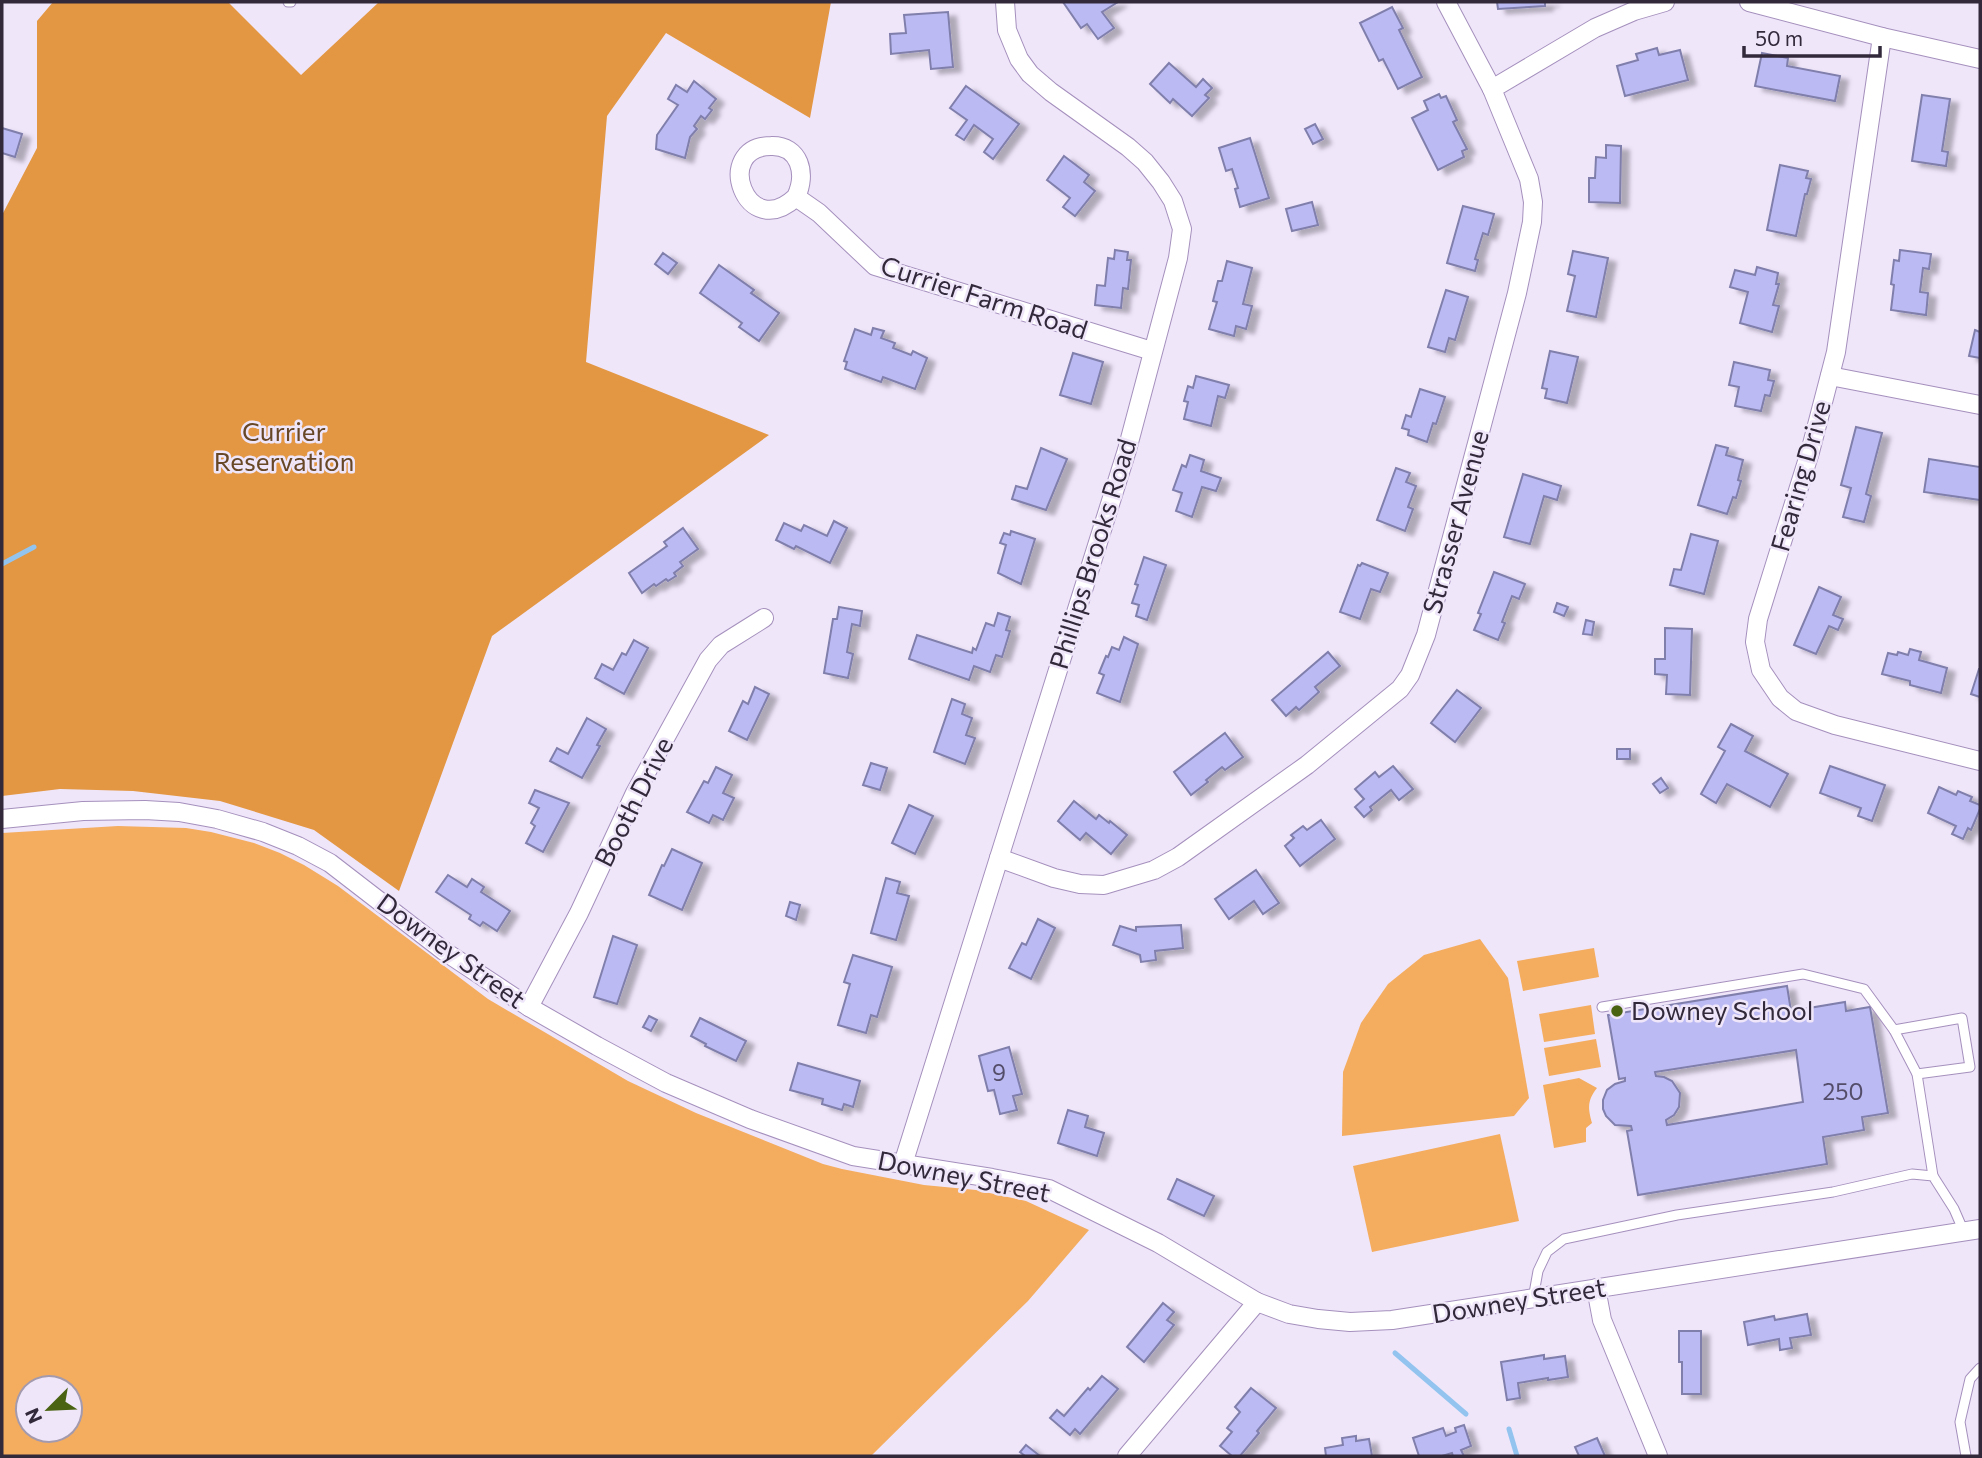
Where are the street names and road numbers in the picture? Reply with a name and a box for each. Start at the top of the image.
street label: Currier Farm Road [877,249,1092,345]
street label: Fearing Drive [1763,397,1836,555]
street label: Strasser Avenue [1415,426,1494,617]
street label: Phillips Brooks Road [1042,435,1141,672]
street label: Booth Drive [587,731,678,871]
street label: Downey Street [372,886,532,1014]
street label: Downey Street [875,1144,1053,1207]
street label: Downey Street [1430,1271,1608,1329]

